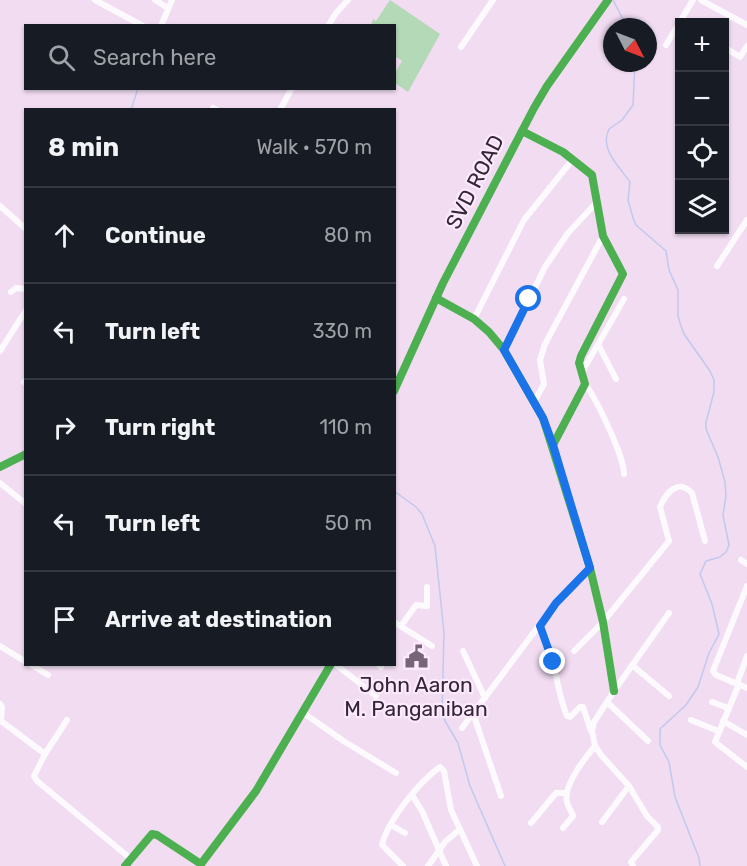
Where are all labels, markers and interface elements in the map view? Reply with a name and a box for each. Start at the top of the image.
north arrow [603,18,657,72]
map controls [675,18,729,234]
button: + [675,18,729,72]
search box [24,24,396,90]
icon: search [45,41,78,74]
text: Search here [93,44,216,71]
button: − [675,72,729,126]
button: locate [675,126,729,180]
street label: SVD ROAD [440,131,509,233]
text: 8 min [48,132,119,163]
text: Walk · 570 m [256,135,372,159]
button: layers [675,180,729,234]
icon: ahead [48,219,81,252]
text: Continue [105,222,206,249]
text: 80 m [324,223,372,247]
route start [515,285,541,311]
icon: left [48,315,81,348]
text: Turn left [105,318,200,345]
text: 330 m [313,319,372,343]
icon: right [48,411,81,444]
text: Turn right [105,414,215,441]
text: 110 m [320,415,372,439]
icon: left [48,507,81,540]
text: Turn left [105,510,200,537]
text: 50 m [325,511,372,535]
icon: arrive [48,603,81,636]
text: Arrive at destination [105,606,332,633]
public building icon: John Aaron M. Panganiban [403,644,429,670]
route end [539,648,565,674]
place label: John Aaron M. Panganiban [344,672,488,721]

